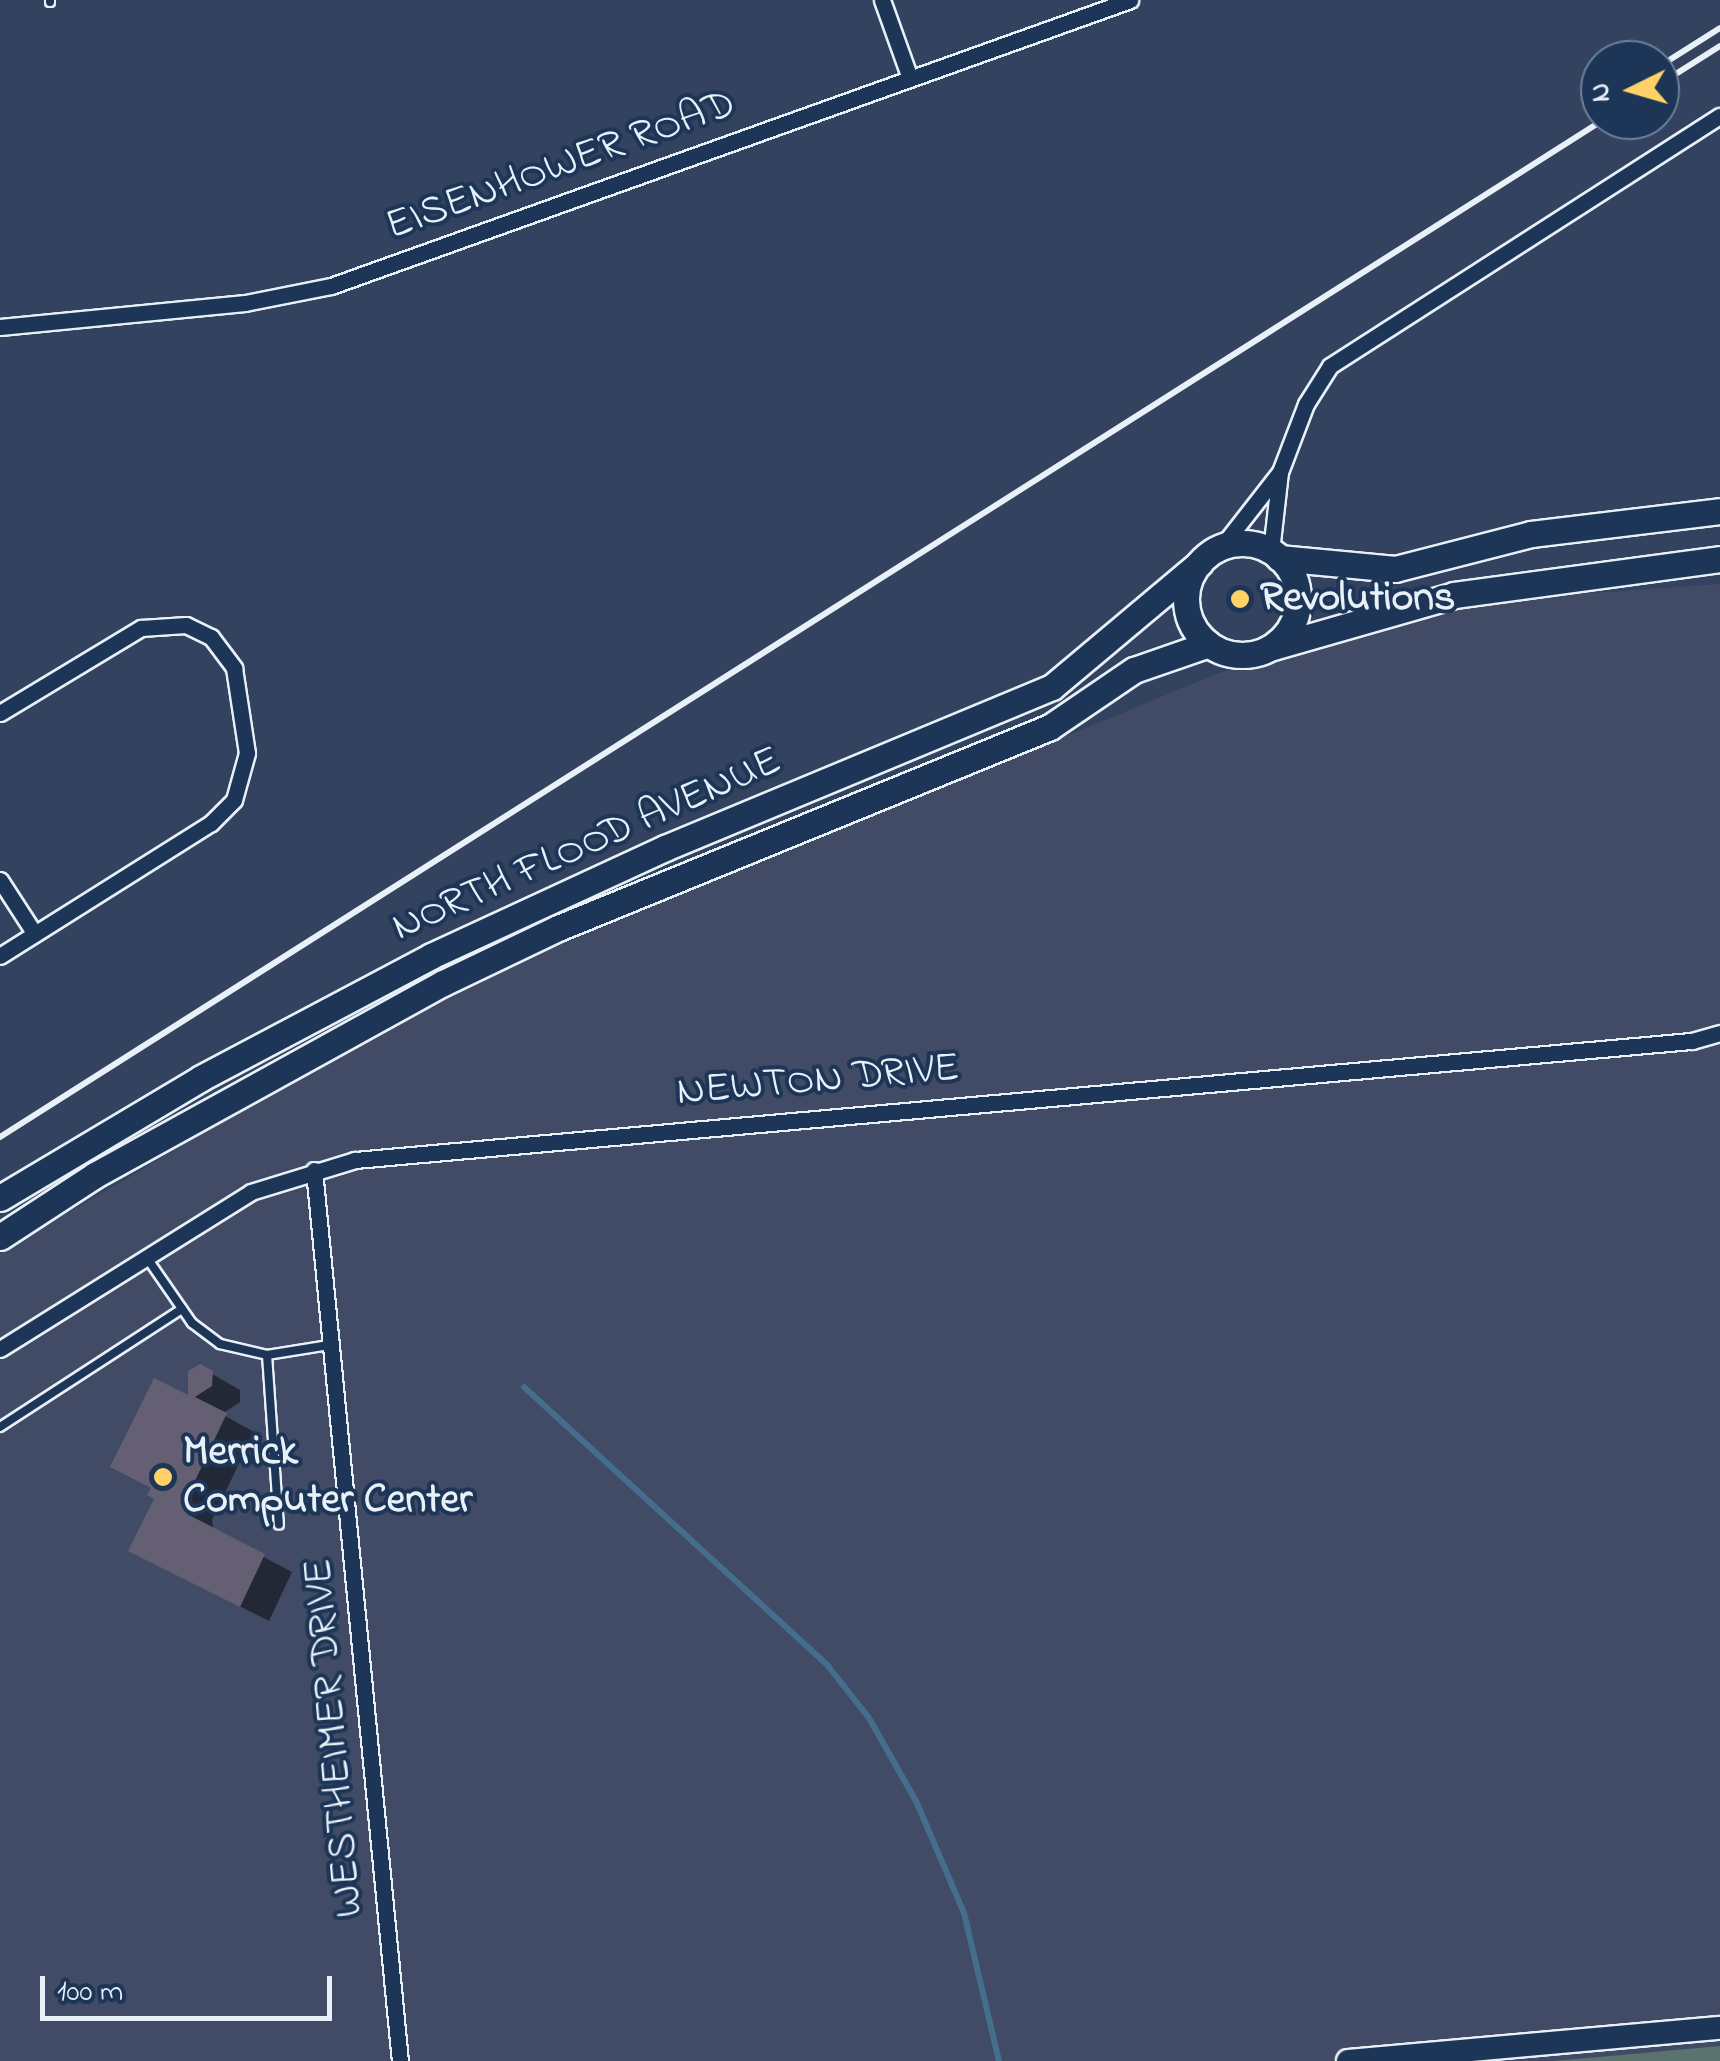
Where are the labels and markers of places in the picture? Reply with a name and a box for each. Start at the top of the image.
place label: Revolutions [1260,574,1455,624]
marker: Revolutions [1229,588,1251,610]
place label: Merrick Computer Center [183,1428,472,1526]
marker: Merrick Computer Center [152,1466,174,1488]

